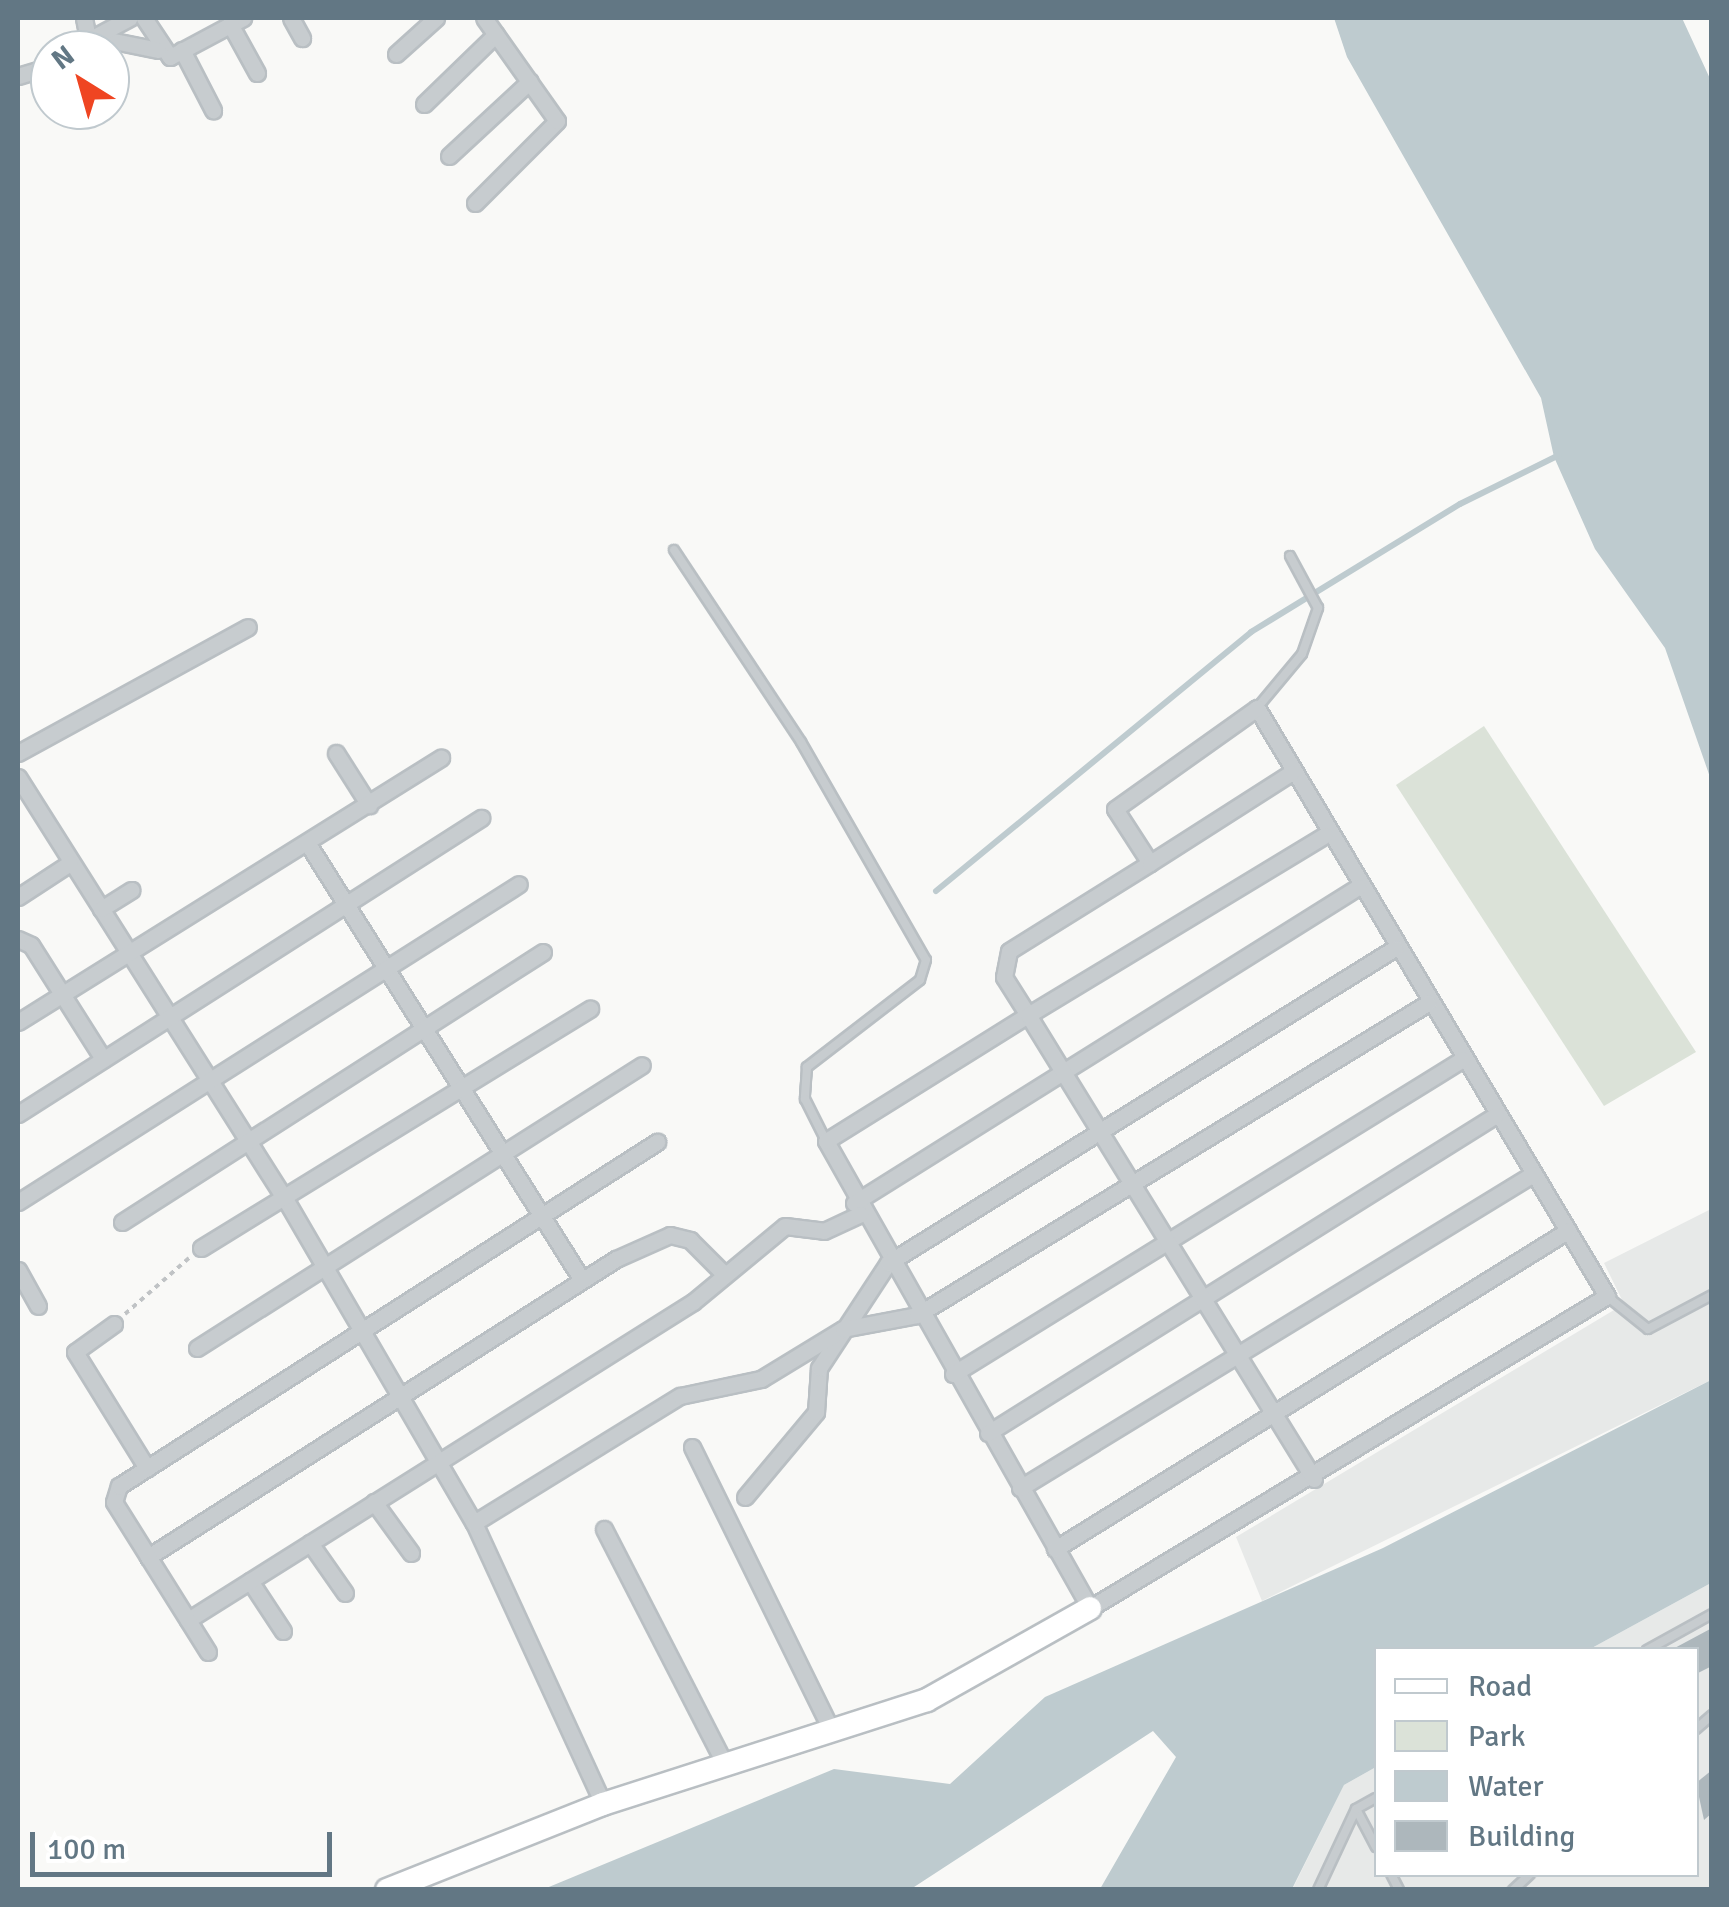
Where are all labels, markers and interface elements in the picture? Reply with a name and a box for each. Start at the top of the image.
north arrow [30,30,130,130]
text: N [45,38,81,77]
legend [1374,1647,1699,1877]
text: Road [1468,1668,1532,1705]
text: Park [1468,1718,1526,1755]
text: Water [1468,1768,1544,1805]
scale bar [35,1812,338,1874]
text: Building [1468,1818,1575,1855]
text: 100 m [47,1831,126,1868]

